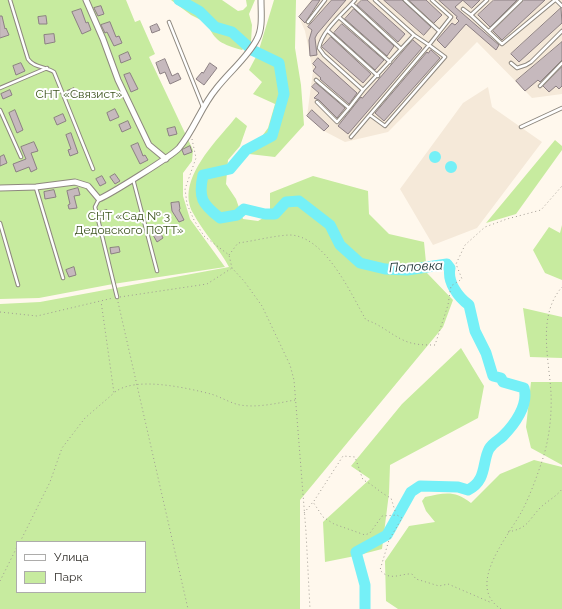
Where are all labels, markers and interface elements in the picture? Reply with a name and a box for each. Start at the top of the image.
park label: СНТ «Связист» [36,87,122,101]
park label: СНТ «Сад № 3 Дедовского ПОТТ» [74,209,184,237]
water label: Поповка [389,258,443,276]
legend [16,541,146,593]
text: Улица [54,550,89,564]
text: Парк [54,570,83,584]

